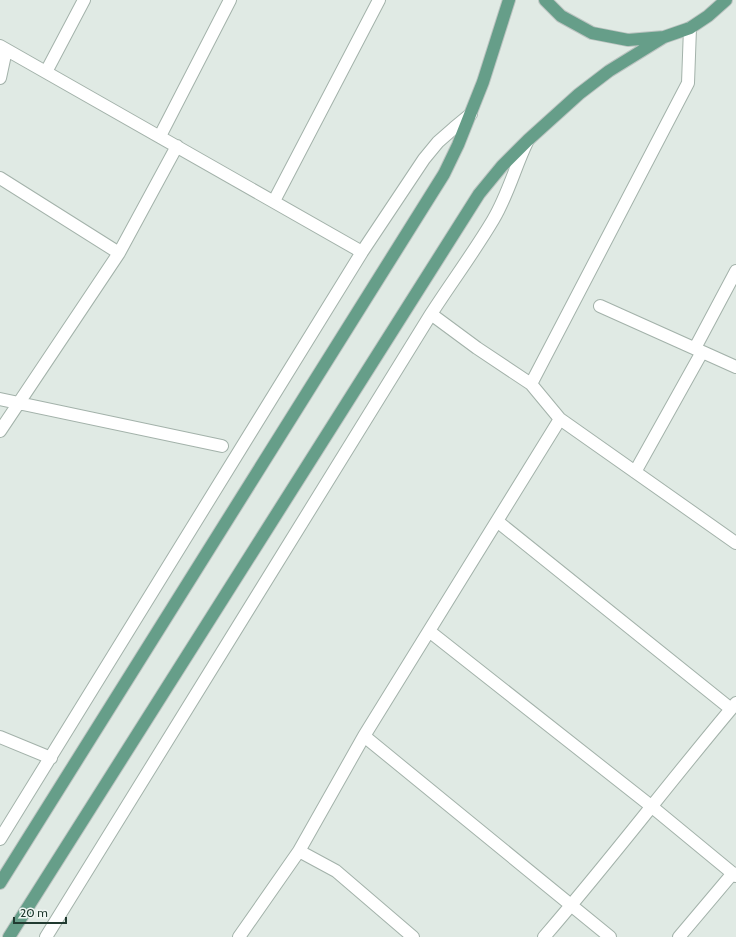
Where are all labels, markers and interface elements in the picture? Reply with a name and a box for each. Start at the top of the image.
scale bar [14,899,66,925]
text: 20 m [20,905,48,920]

